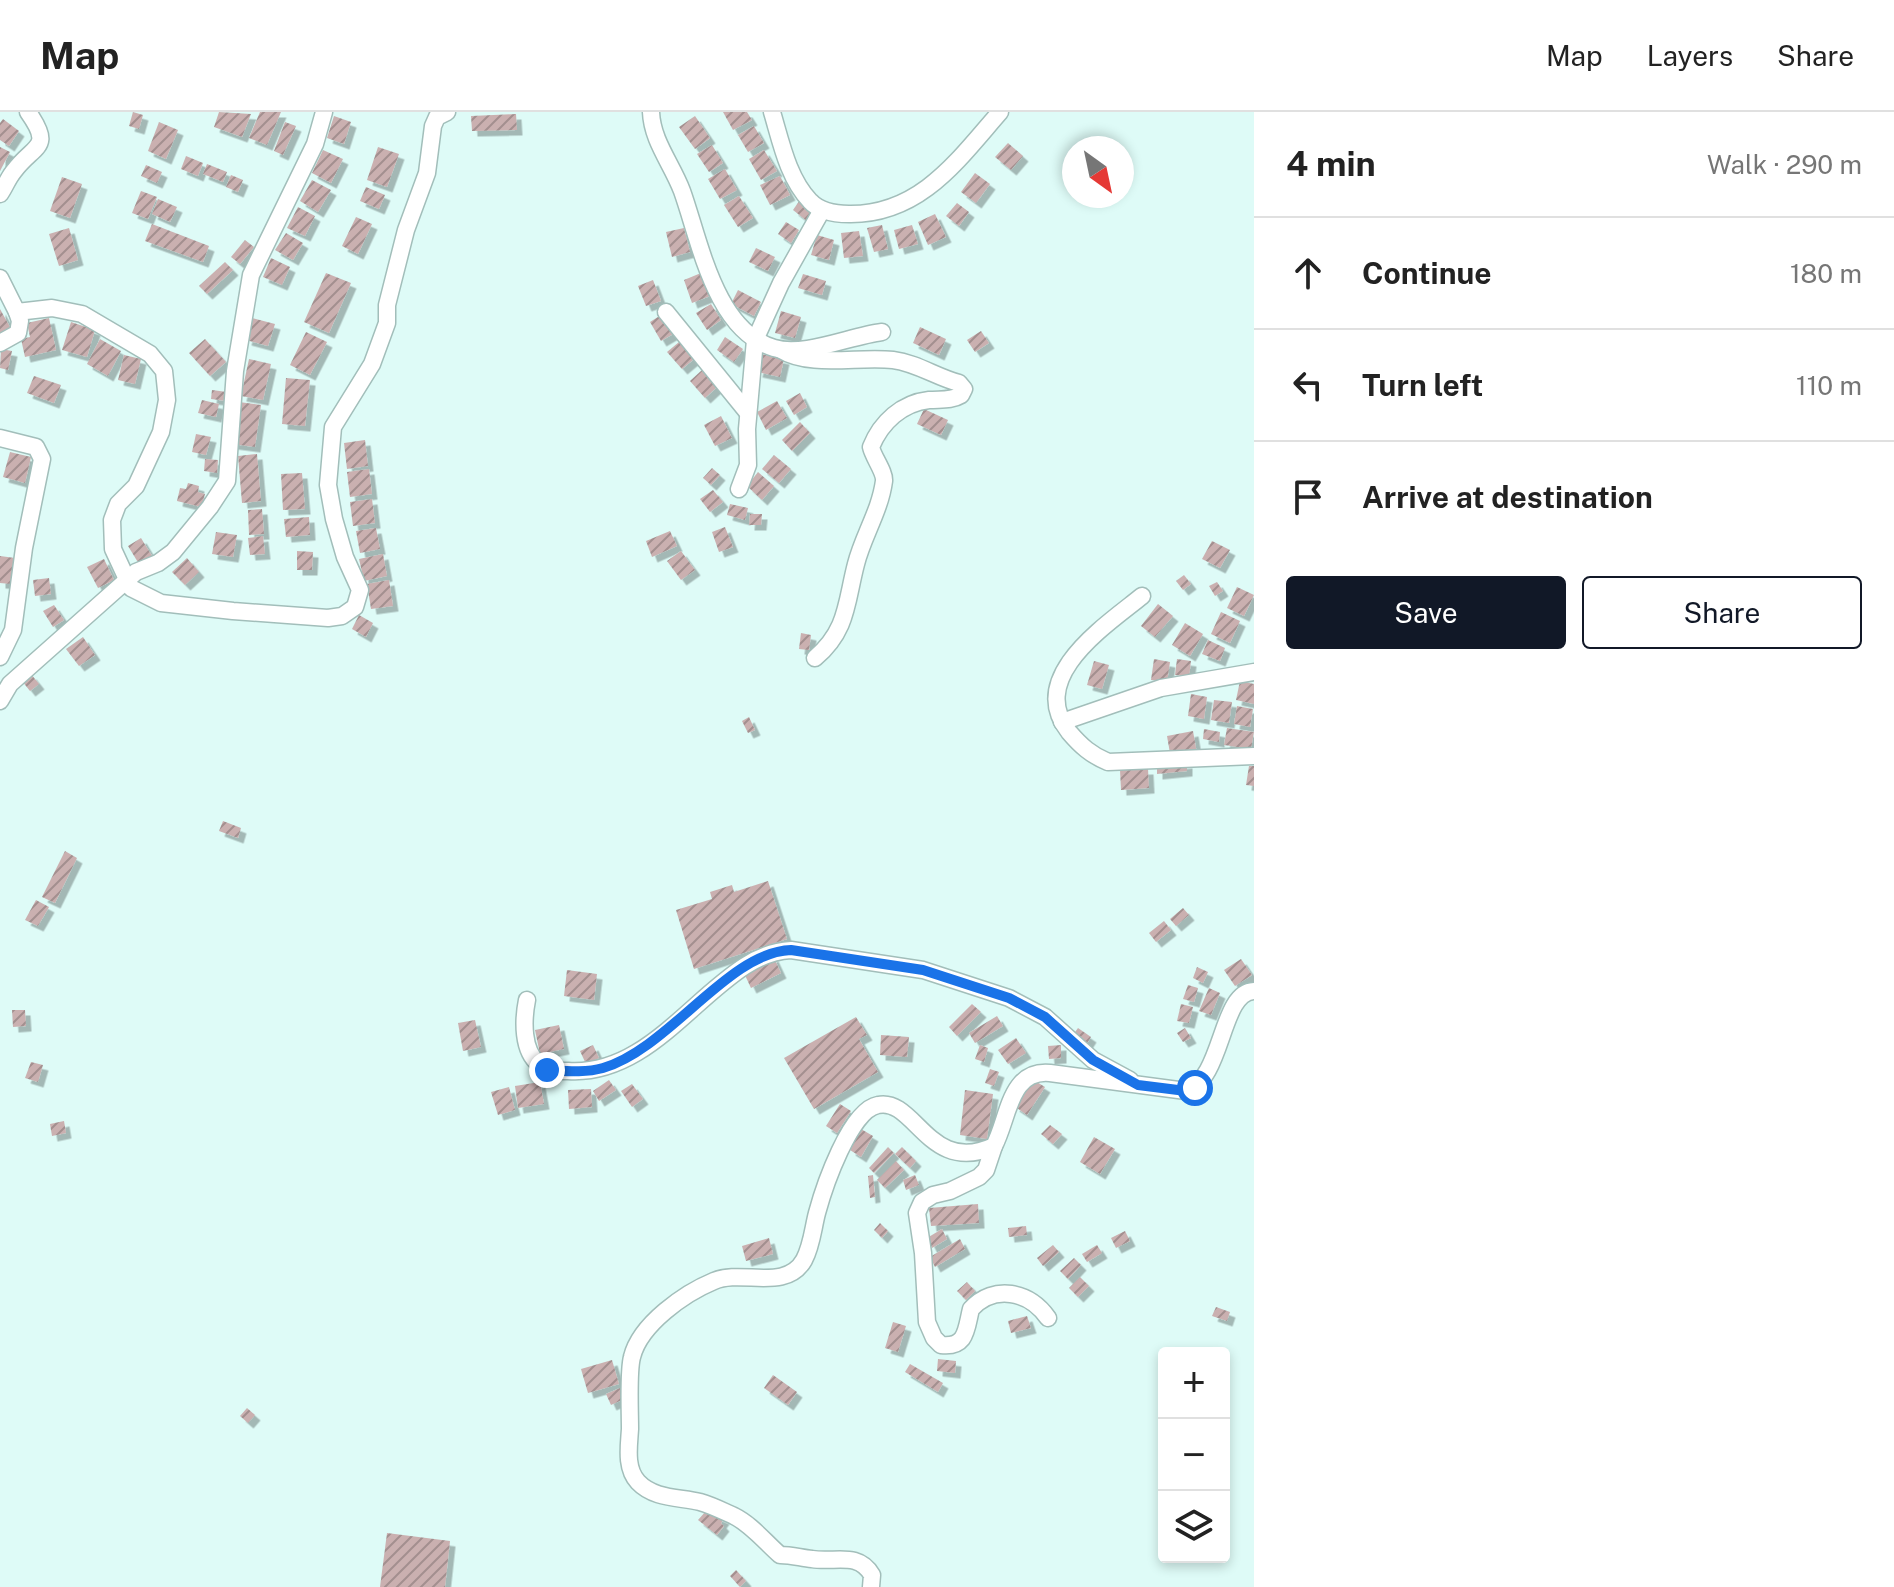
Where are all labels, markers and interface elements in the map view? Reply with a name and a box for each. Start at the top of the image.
text: Map [40,33,119,78]
text: Map [1546,39,1603,72]
text: Layers [1647,39,1733,72]
text: Share [1777,39,1854,72]
north arrow [1062,136,1134,208]
text: 4 min [1286,144,1376,184]
text: Walk · 290 m [1707,149,1862,180]
icon: ahead [1286,251,1330,295]
text: Continue [1362,255,1492,291]
text: 180 m [1790,258,1862,289]
icon: left [1286,363,1330,407]
text: Turn left [1362,367,1483,403]
text: 110 m [1796,370,1862,401]
icon: arrive [1286,475,1330,519]
text: Arrive at destination [1362,479,1653,515]
button: Save [1286,576,1566,649]
button: Share [1582,576,1862,649]
route end [529,1052,565,1088]
route start [1177,1070,1213,1106]
map controls [1158,1347,1230,1563]
button: + [1158,1347,1230,1419]
button: − [1158,1419,1230,1491]
button: layers [1158,1491,1230,1563]

